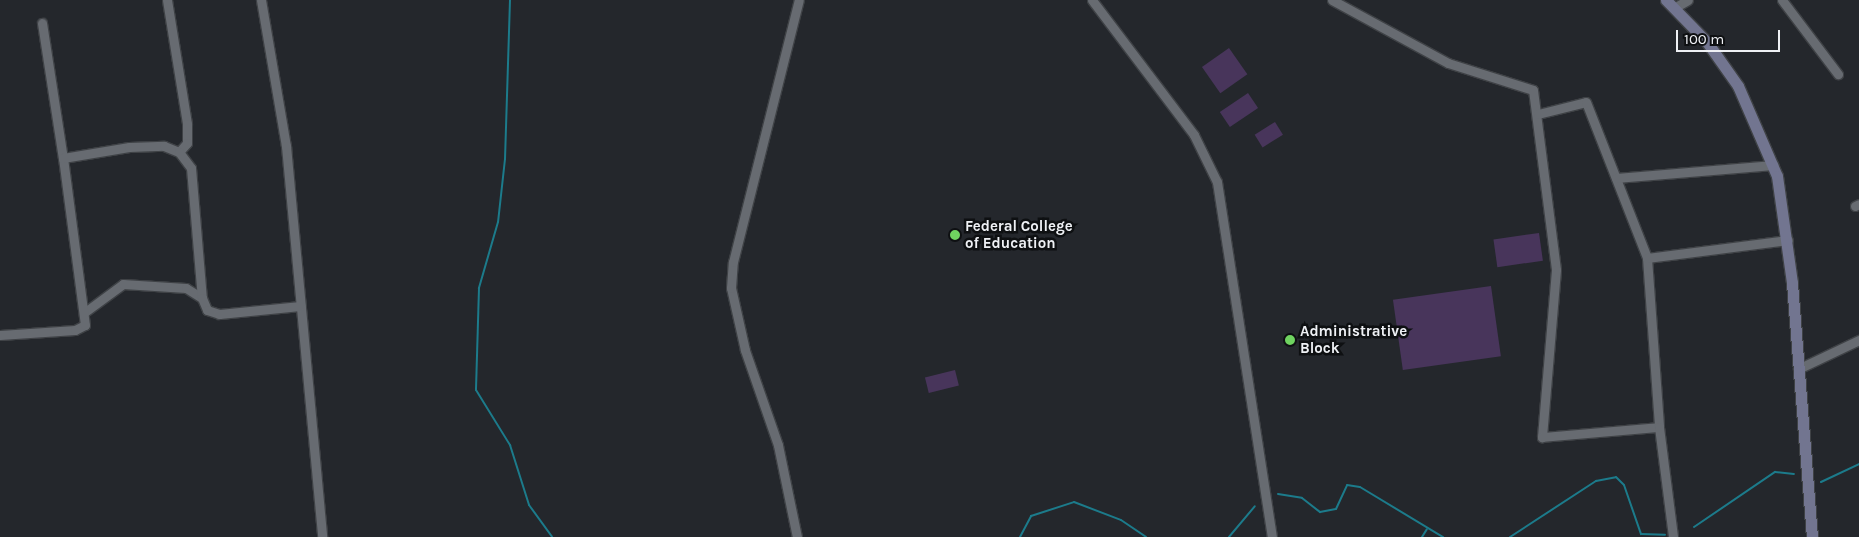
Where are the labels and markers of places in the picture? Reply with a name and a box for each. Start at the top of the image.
place label: Federal College of Education [965,217,1073,252]
marker: Federal College of Education [949,229,961,241]
place label: Administrative Block [1300,322,1407,357]
marker: Administrative Block [1284,334,1296,346]

